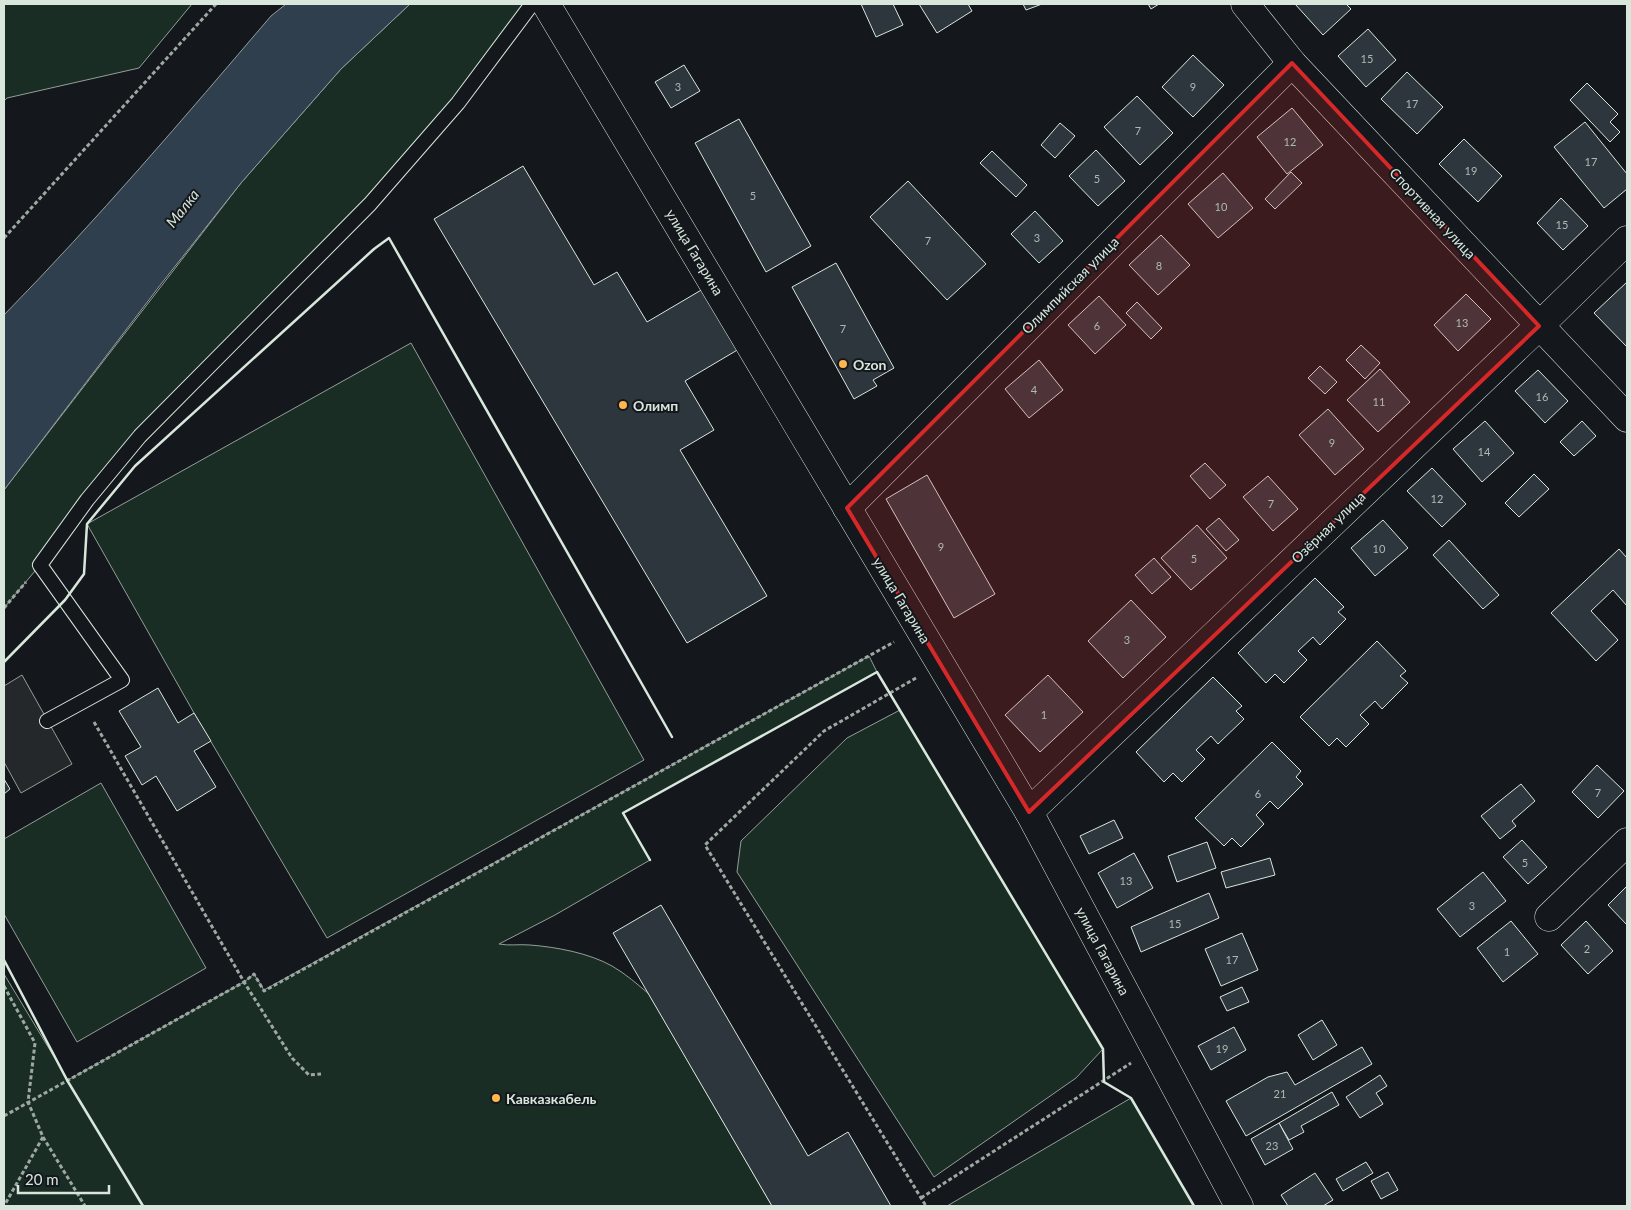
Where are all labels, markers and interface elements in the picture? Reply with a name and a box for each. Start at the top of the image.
house number: 15 [1361,52,1373,65]
house number: 3 [675,80,681,93]
house number: 9 [1190,80,1196,93]
house number: 17 [1406,97,1418,110]
house number: 7 [1135,124,1141,137]
house number: 12 [1284,135,1296,148]
house number: 17 [1585,155,1597,168]
street label: Спортивная улица [1386,164,1480,262]
house number: 19 [1465,164,1477,177]
house number: 5 [1094,172,1100,185]
water label: Малка [162,185,203,231]
house number: 5 [750,189,756,202]
house number: 10 [1215,200,1228,213]
street label: улица Гагарина [663,206,727,298]
house number: 15 [1556,218,1568,231]
house number: 3 [1034,231,1040,244]
street label: Олимпийская улица [1018,233,1122,337]
house number: 7 [925,234,931,247]
house number: 8 [1156,259,1162,272]
house number: 13 [1456,316,1468,329]
house number: 6 [1094,319,1100,332]
house number: 7 [840,322,846,335]
place label: Ozon [853,356,887,373]
marker: Ozon [837,358,849,370]
house number: 4 [1031,383,1038,396]
house number: 16 [1536,390,1548,403]
house number: 11 [1373,395,1385,408]
place label: Олимп [633,397,678,414]
marker: Олимп [617,399,629,411]
house number: 9 [1329,436,1335,449]
house number: 14 [1478,445,1491,458]
street label: Озёрная улица [1288,487,1368,566]
house number: 12 [1431,492,1443,505]
house number: 7 [1268,497,1274,510]
house number: 9 [938,540,944,553]
house number: 10 [1373,542,1386,555]
house number: 5 [1191,552,1197,565]
street label: улица Гагарина [870,554,934,646]
house number: 3 [1124,633,1130,646]
house number: 1 [1041,708,1047,721]
house number: 7 [1595,786,1601,799]
house number: 6 [1255,787,1261,800]
house number: 5 [1522,856,1528,869]
house number: 13 [1120,874,1132,887]
house number: 3 [1469,899,1475,912]
street label: улица Гагарина [1073,904,1133,998]
house number: 15 [1169,917,1181,930]
house number: 2 [1584,942,1590,955]
house number: 1 [1504,945,1510,958]
house number: 17 [1226,953,1238,966]
house number: 19 [1216,1042,1228,1055]
house number: 21 [1274,1087,1286,1100]
place label: Кавказкабель [506,1090,597,1107]
marker: Кавказкабель [490,1092,502,1104]
house number: 23 [1266,1139,1278,1152]
scale bar [18,1162,109,1194]
text: 20 m [25,1170,59,1188]

